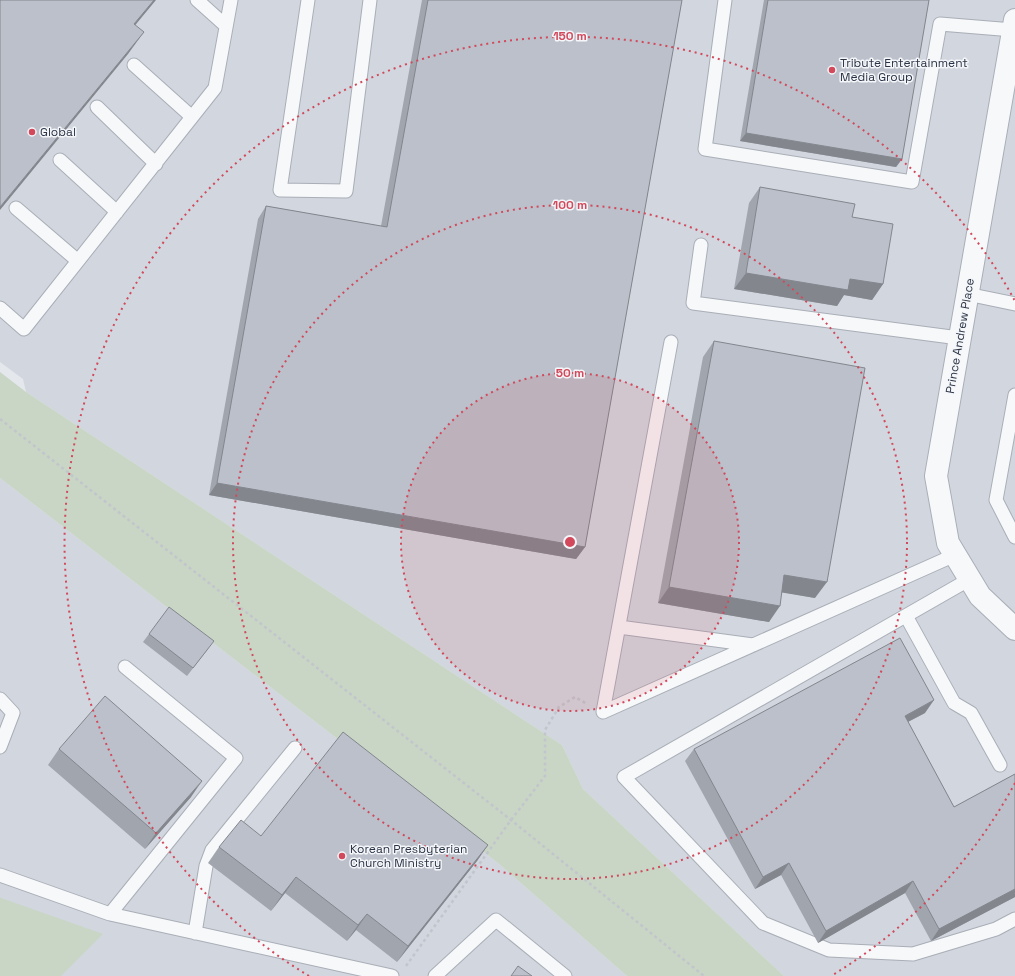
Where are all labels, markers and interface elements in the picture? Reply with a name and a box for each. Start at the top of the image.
text: 150 m [553,28,587,44]
place label: Tribute Entertainment Media Group [840,55,968,85]
marker: Tribute Entertainment Media Group [827,65,837,75]
place label: Global [40,124,76,140]
marker: Global [27,127,37,137]
text: 100 m [553,197,587,213]
street label: Prince Andrew Place [942,277,978,395]
text: 50 m [556,365,584,381]
centre of rings [563,535,577,549]
place label: Korean Presbyterian Church Ministry [350,841,467,871]
marker: Korean Presbyterian Church Ministry [337,851,347,861]

